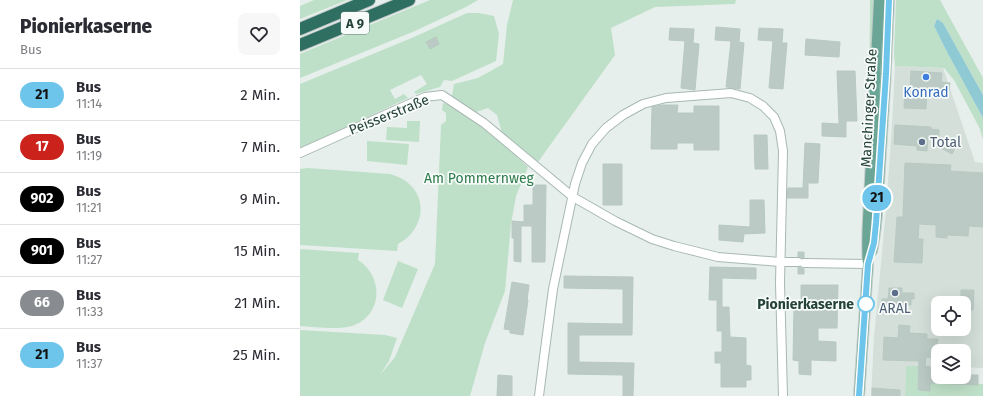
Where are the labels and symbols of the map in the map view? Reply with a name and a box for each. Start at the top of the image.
road number: A 9 [341,12,369,34]
street label: Manchinger Straße [857,48,881,168]
marker: Konrad [921,72,931,82]
place label: Konrad [903,84,949,101]
street label: Peisserstraße [346,91,432,139]
place label: Total [930,134,961,151]
marker: Total [917,137,927,147]
park label: Am Pommernweg [424,170,535,187]
line badge: 21 [859,185,895,211]
marker: ARAL [890,288,900,298]
marker: Pionierkaserne [857,295,875,313]
place label: Pionierkaserne [757,296,854,313]
place label: ARAL [879,300,911,317]

